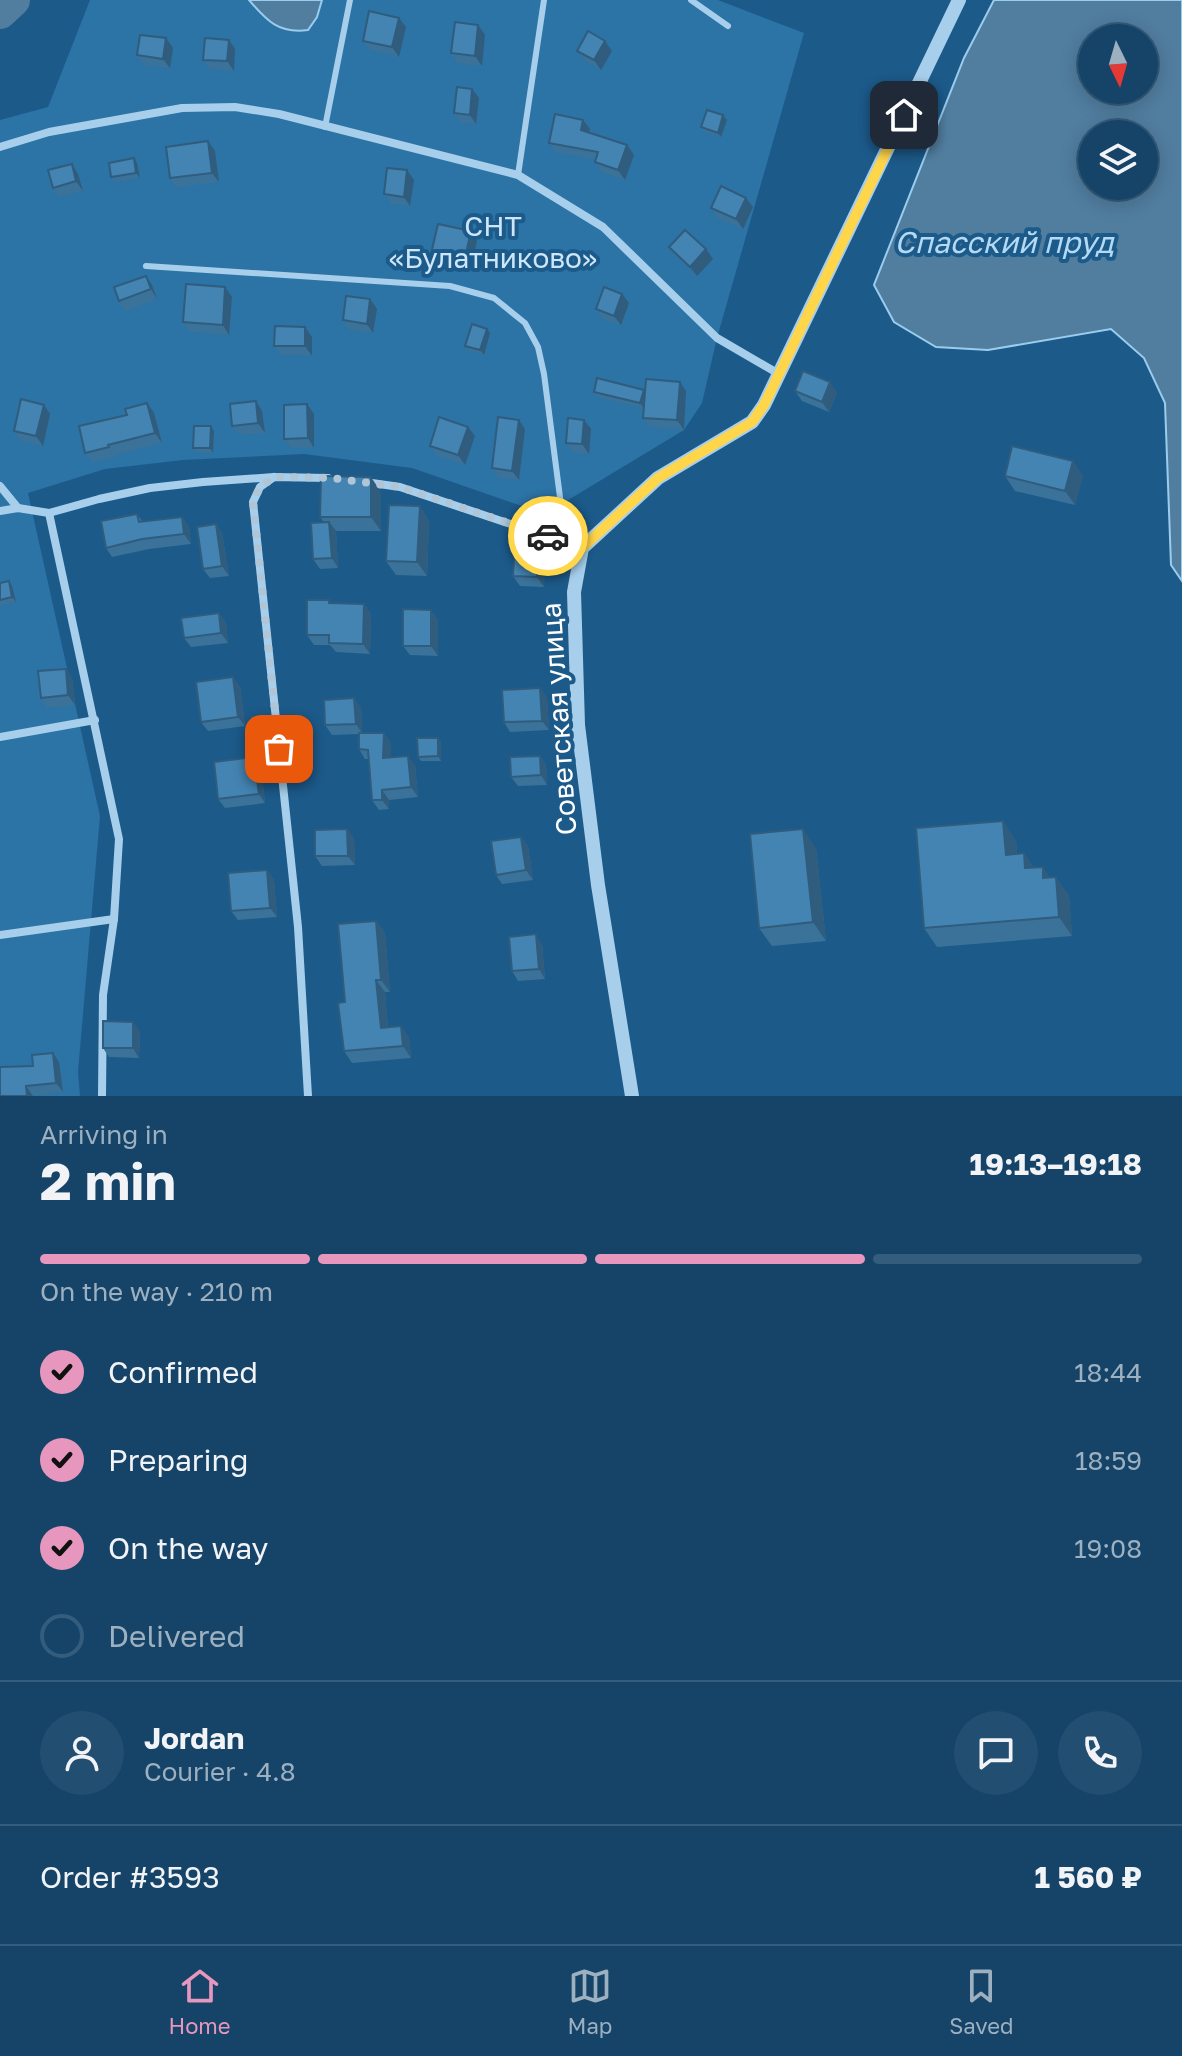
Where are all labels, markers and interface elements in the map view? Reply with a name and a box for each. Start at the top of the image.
north arrow [1078,24,1158,104]
map controls [1078,24,1158,200]
pin [870,81,938,149]
icon: home [882,93,926,137]
button: layers [1078,120,1158,200]
park label: СНТ «Булатниково» [389,209,597,274]
water label: Спасский пруд [894,224,1115,260]
courier [508,496,588,576]
icon: car [526,514,570,558]
street label: Советская улица [533,602,583,836]
pin [245,715,313,783]
icon: bag [257,727,301,771]
text: Arriving in [40,1119,168,1150]
text: 19:13–19:18 [970,1146,1142,1182]
text: 2 min [40,1149,176,1211]
text: On the way · 210 m [40,1276,273,1307]
icon: check [40,1350,84,1394]
text: Confirmed [108,1354,258,1390]
text: 18:44 [1074,1357,1142,1388]
icon: check [40,1438,84,1482]
text: Preparing [108,1442,249,1478]
text: 18:59 [1075,1445,1142,1476]
icon: check [40,1526,84,1570]
text: On the way [108,1530,268,1566]
text: 19:08 [1074,1533,1142,1564]
text: Delivered [108,1618,245,1654]
button: person [40,1711,124,1795]
button: chat [954,1711,1038,1795]
button: phone [1058,1711,1142,1795]
text: Jordan [144,1720,244,1756]
text: Courier · 4.8 [144,1756,296,1787]
text: Order #3593 [40,1859,220,1895]
text: 1 560 ₽ [1034,1859,1142,1895]
tab: Home [168,1964,231,2039]
tab: Map [567,1964,612,2039]
tab: Saved [949,1964,1014,2039]

